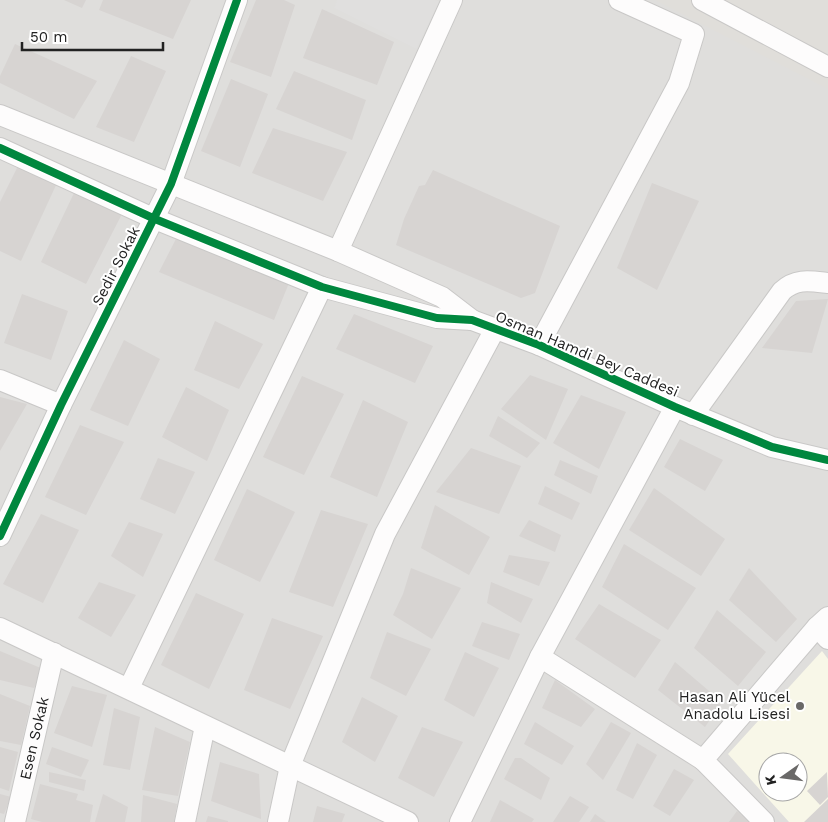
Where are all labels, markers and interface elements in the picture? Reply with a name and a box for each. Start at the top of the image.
scale bar [22,20,164,52]
text: 50 m [30,28,67,46]
street label: Sedir Sokak [88,223,144,309]
street label: Osman Hamdi Bey Caddesi [493,307,681,401]
place label: Hasan Ali Yücel Anadolu Lisesi [679,688,790,723]
street label: Esen Sokak [16,695,53,781]
marker: Hasan Ali Yücel Anadolu Lisesi [794,700,806,712]
north arrow [758,752,808,802]
text: K [761,773,779,787]

